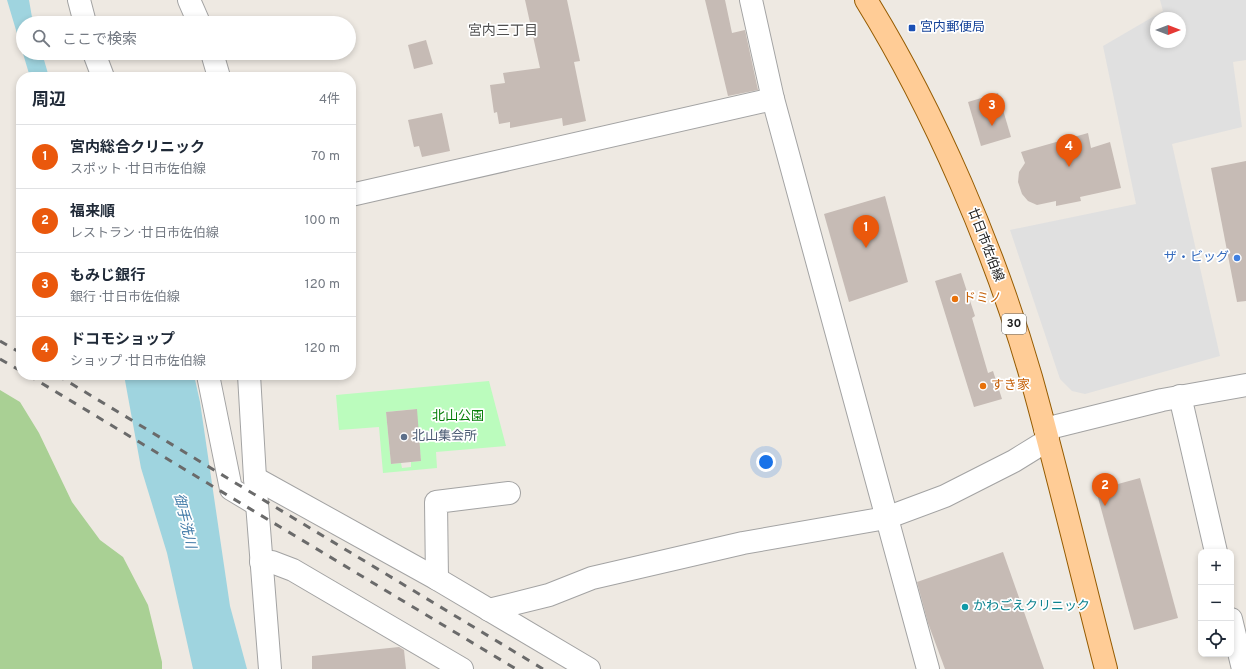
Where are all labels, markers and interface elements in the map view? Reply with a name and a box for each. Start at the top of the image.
north arrow [1150,12,1186,48]
search box [16,16,356,60]
place label: 宮内郵便局 [920,20,985,36]
district label: 宮内三丁目 [468,23,538,40]
marker: 宮内郵便局 [907,23,917,33]
icon: search [30,27,52,49]
text: ここで検索 [62,31,137,50]
text: 周辺 [32,90,66,112]
text: 4件 [319,92,340,108]
pin: 3 [979,93,1005,126]
pin: 4 [1056,134,1082,167]
text: 宮内総合クリニック [70,139,205,158]
text: 1 [42,149,48,165]
text: 70 m [311,149,340,165]
text: スポット · 廿日市佐伯線 [70,162,206,178]
text: 福来順 [70,203,115,222]
street label: 廿日市佐伯線 [964,205,1007,284]
text: 2 [41,213,49,229]
text: 100 m [304,213,340,229]
pin: 1 [853,215,879,248]
text: レストラン · 廿日市佐伯線 [70,226,219,242]
place label: ザ・ビッグ [1164,250,1229,266]
marker: ザ・ビッグ [1232,253,1242,263]
text: もみじ銀行 [70,267,145,286]
text: 3 [41,277,49,293]
text: 120 m [305,277,340,293]
text: 銀行 · 廿日市佐伯線 [70,290,180,306]
place label: ドミノ [963,291,1002,307]
marker: ドミノ [950,294,960,304]
road number: 30 [1002,314,1026,334]
text: ドコモショップ [70,331,175,350]
text: 4 [41,341,49,357]
text: 120 m [305,341,340,357]
text: ショップ · 廿日市佐伯線 [70,354,206,370]
place label: すき家 [991,378,1030,394]
marker: すき家 [978,381,988,391]
park label: 北山公園 [432,408,484,425]
place label: 北山集会所 [412,428,477,445]
marker: 北山集会所 [399,432,409,442]
your location [756,452,776,472]
pin: 2 [1092,473,1118,506]
water label: 御手洗川 [169,492,199,552]
map controls [1198,549,1234,657]
button: + [1198,549,1234,585]
button: − [1198,585,1234,621]
place label: かわごえクリニック [973,599,1090,615]
marker: かわごえクリニック [960,602,970,612]
button: locate [1198,621,1234,657]

